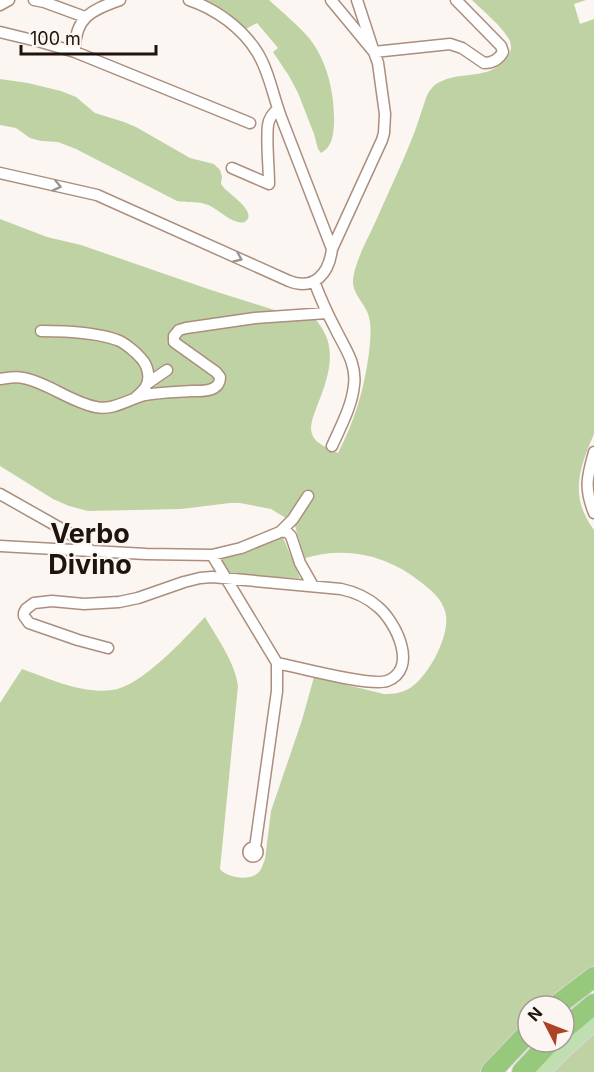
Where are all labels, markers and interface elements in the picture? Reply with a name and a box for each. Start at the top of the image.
scale bar [21,18,156,56]
text: 100 m [30,28,81,49]
one-way arrow [52,178,62,191]
one-way arrow [231,250,242,262]
district label: Verbo Divino [48,517,132,581]
north arrow [516,994,576,1054]
text: N [523,1003,546,1025]

